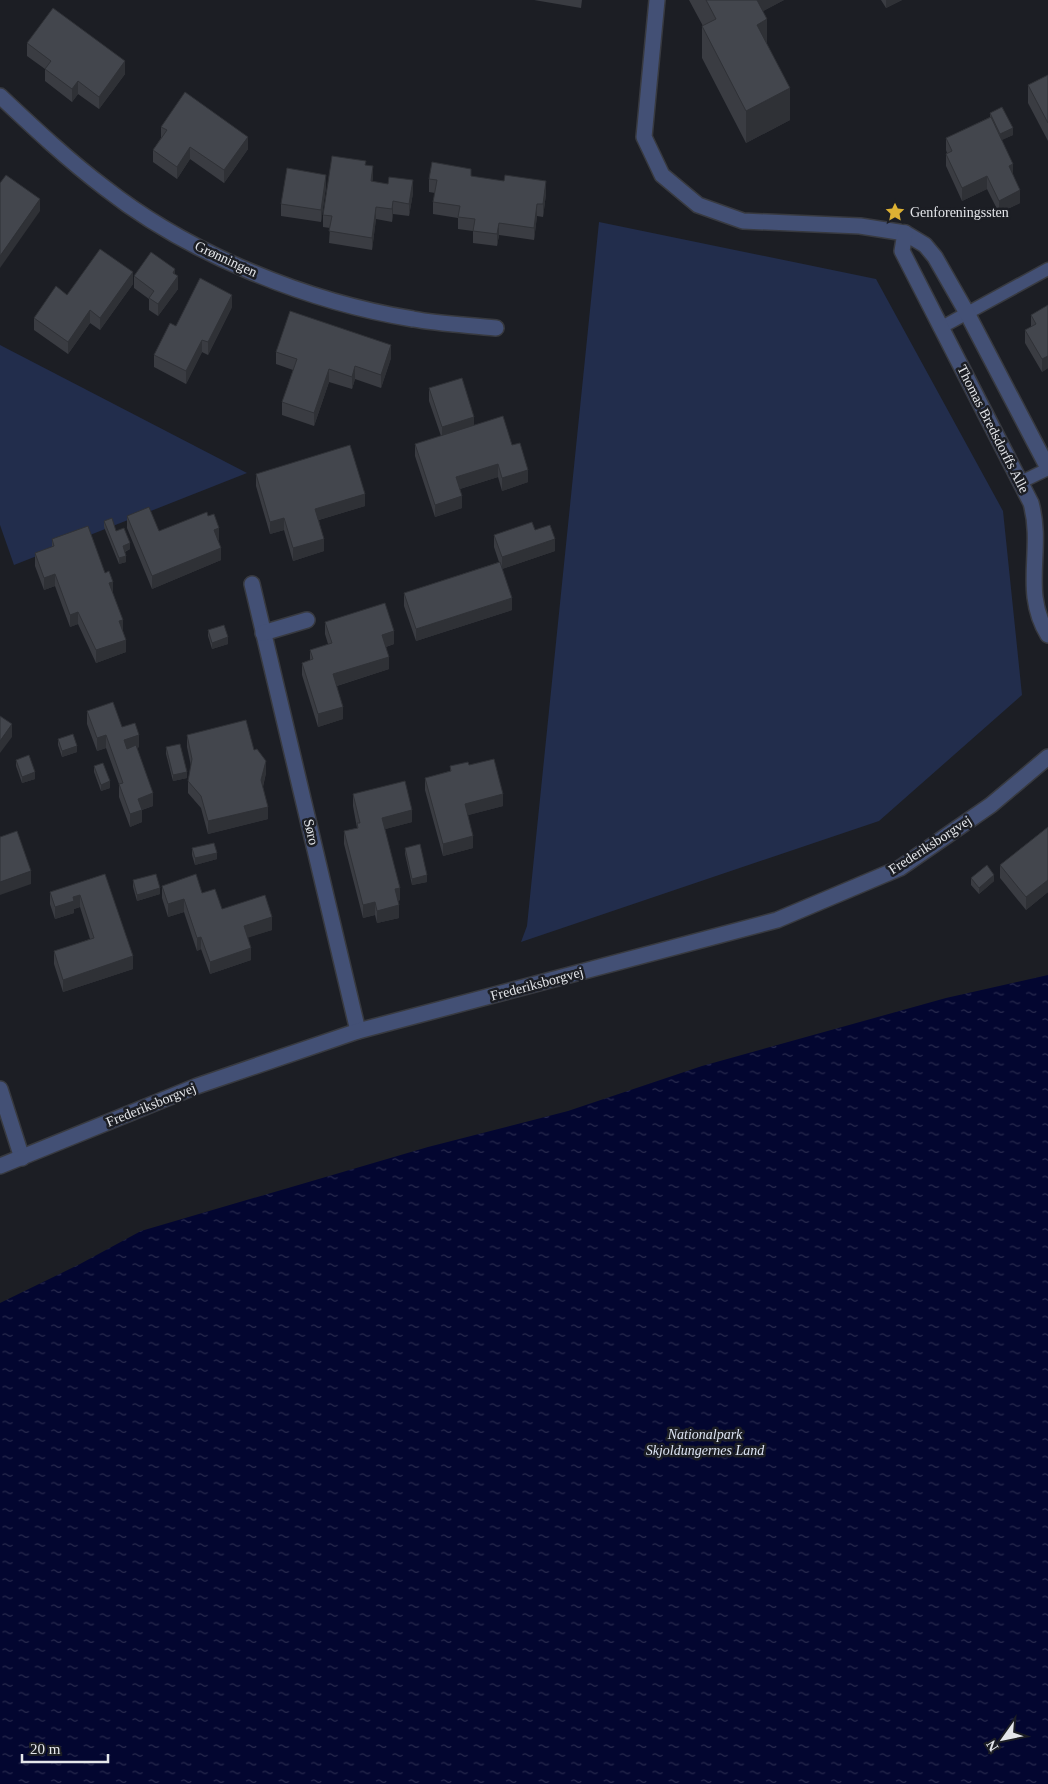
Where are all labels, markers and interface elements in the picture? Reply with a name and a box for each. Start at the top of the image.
place icon: Genforeningssten [884,201,906,223]
place label: Genforeningssten [910,205,1009,220]
street label: Grønningen [193,238,259,280]
street label: Thomas Bredsdorffs Alle [954,363,1032,495]
street label: Frederiksborgvej [886,813,974,877]
street label: Søro [301,817,321,847]
street label: Frederiksborgvej [489,964,585,1004]
street label: Frederiksborgvej [104,1080,198,1130]
park label: Nationalpark Skjoldungernes Land [646,1427,765,1458]
north arrow [978,1714,1028,1764]
scale bar [22,1732,109,1764]
text: N [983,1737,1002,1754]
text: 20 m [30,1741,61,1757]

